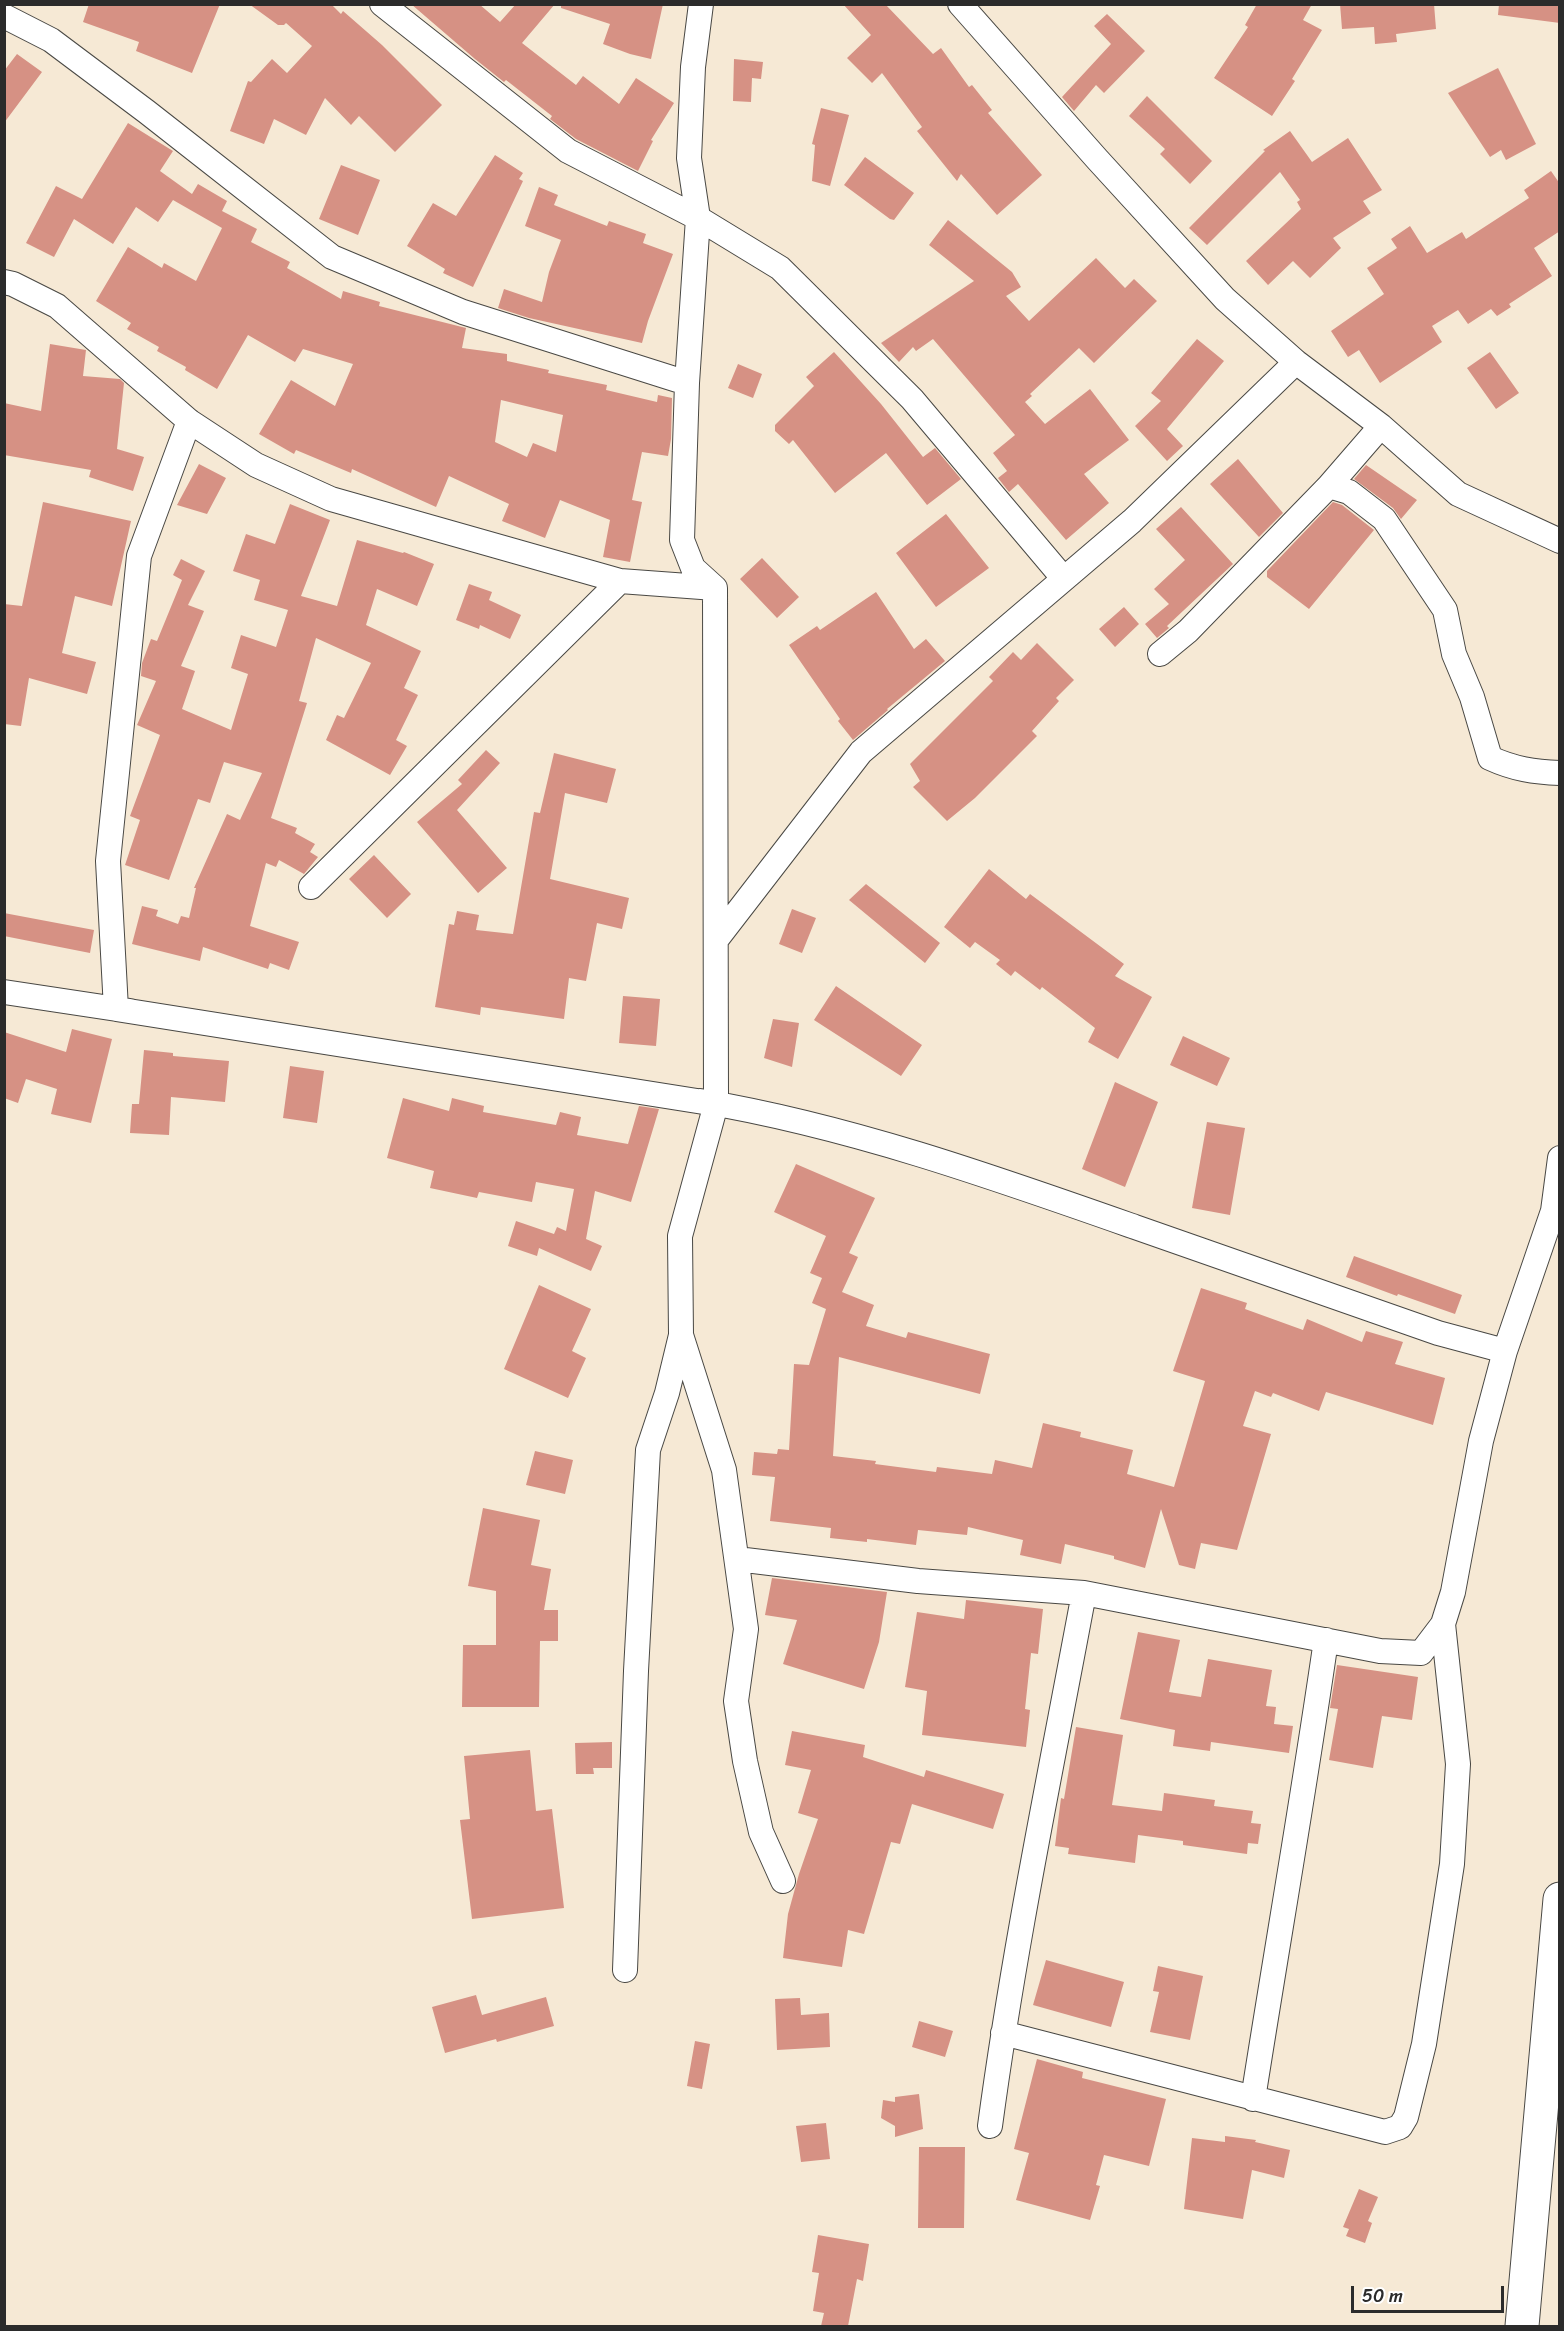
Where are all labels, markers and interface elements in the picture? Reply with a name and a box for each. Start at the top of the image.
scale bar [1354,2274,1507,2312]
text: 50 m [1362,2280,1403,2312]

